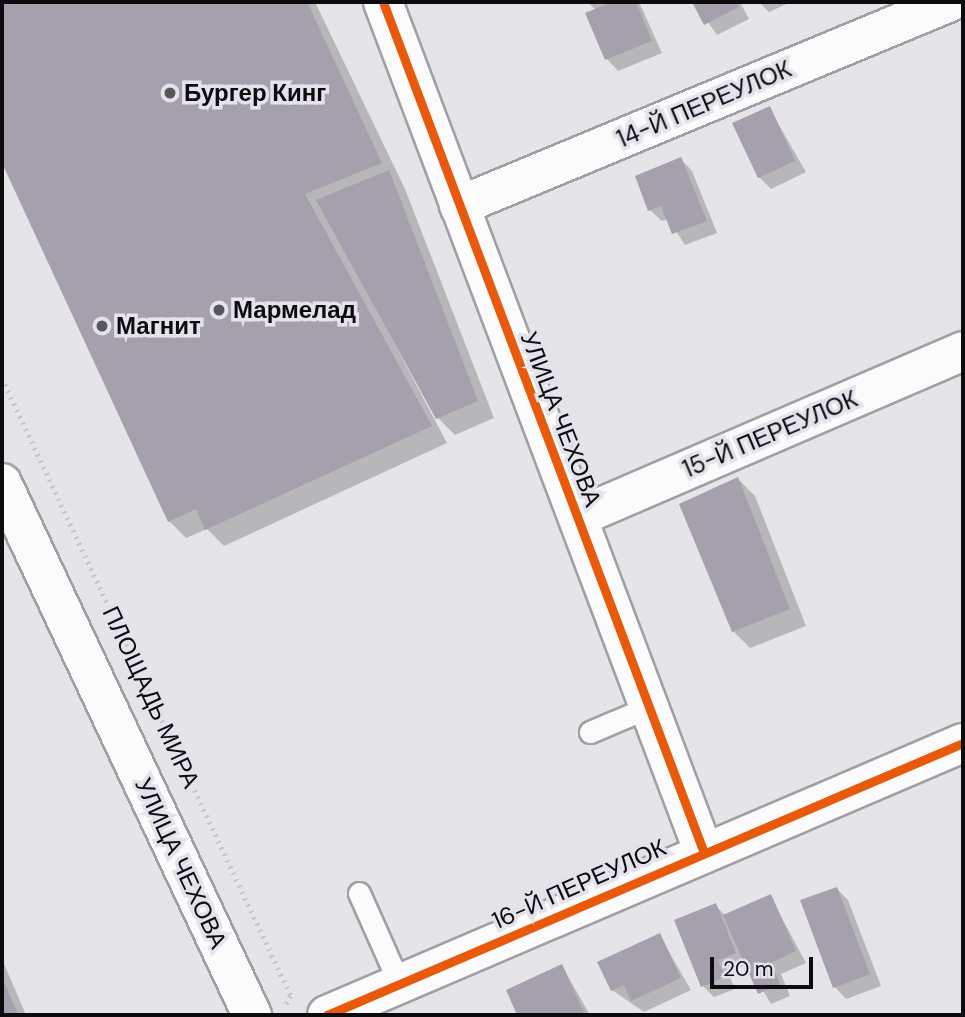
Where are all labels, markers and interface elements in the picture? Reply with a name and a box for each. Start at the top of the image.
street label: 14-Й ПЕРЕУЛОК [612,54,796,154]
place label: Бургер Кинг [184,79,326,107]
marker: Бургер Кинг [162,85,178,101]
place label: Мармелад [233,296,356,324]
marker: Мармелад [211,302,227,318]
place label: Магнит [116,312,201,340]
marker: Магнит [94,318,110,334]
street label: УЛИЦА ЧЕХОВА [514,328,608,510]
street label: 15-Й ПЕРЕУЛОК [678,384,862,484]
street label: ПЛОЩАДЬ МИРА [96,602,206,792]
street label: УЛИЦА ЧЕХОВА [129,773,233,953]
street label: 16-Й ПЕРЕУЛОК [488,833,670,935]
scale bar [713,944,816,988]
text: 20 m [723,955,774,983]

